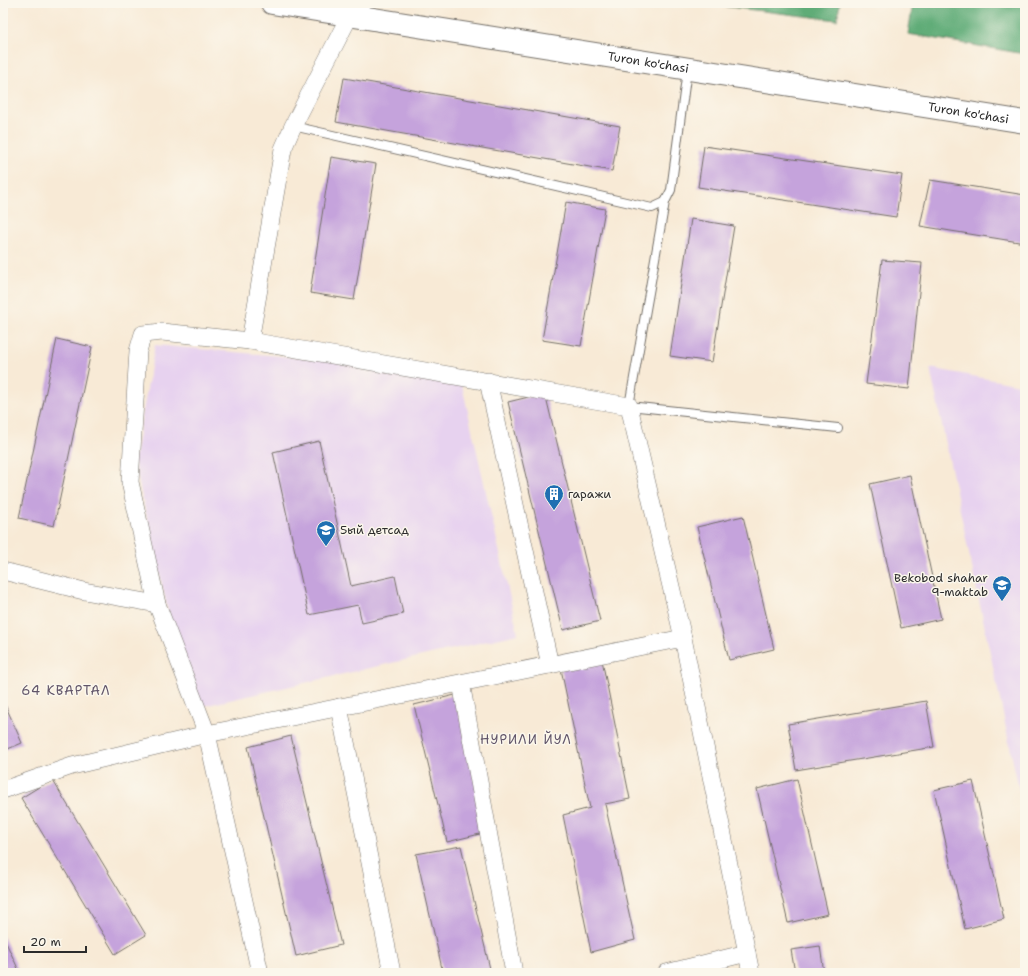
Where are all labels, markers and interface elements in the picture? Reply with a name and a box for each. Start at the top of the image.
street label: Turon ko'chasi [607,48,690,77]
street label: Turon ko'chasi [927,99,1010,127]
building icon: гаражи [543,483,565,511]
place label: гаражи [568,486,611,502]
school or university icon: 5ый детсад [315,519,337,547]
place label: 5ый детсад [340,522,409,538]
place label: Bekobod shahar 9-maktab [894,570,988,600]
school or university icon: Bekobod shahar 9-maktab [991,574,1013,602]
district label: 64 КВАРТАЛ [21,682,111,699]
district label: НУРИЛИ ЙУЛ [480,730,572,748]
scale bar [24,928,86,954]
text: 20 m [30,934,61,950]

